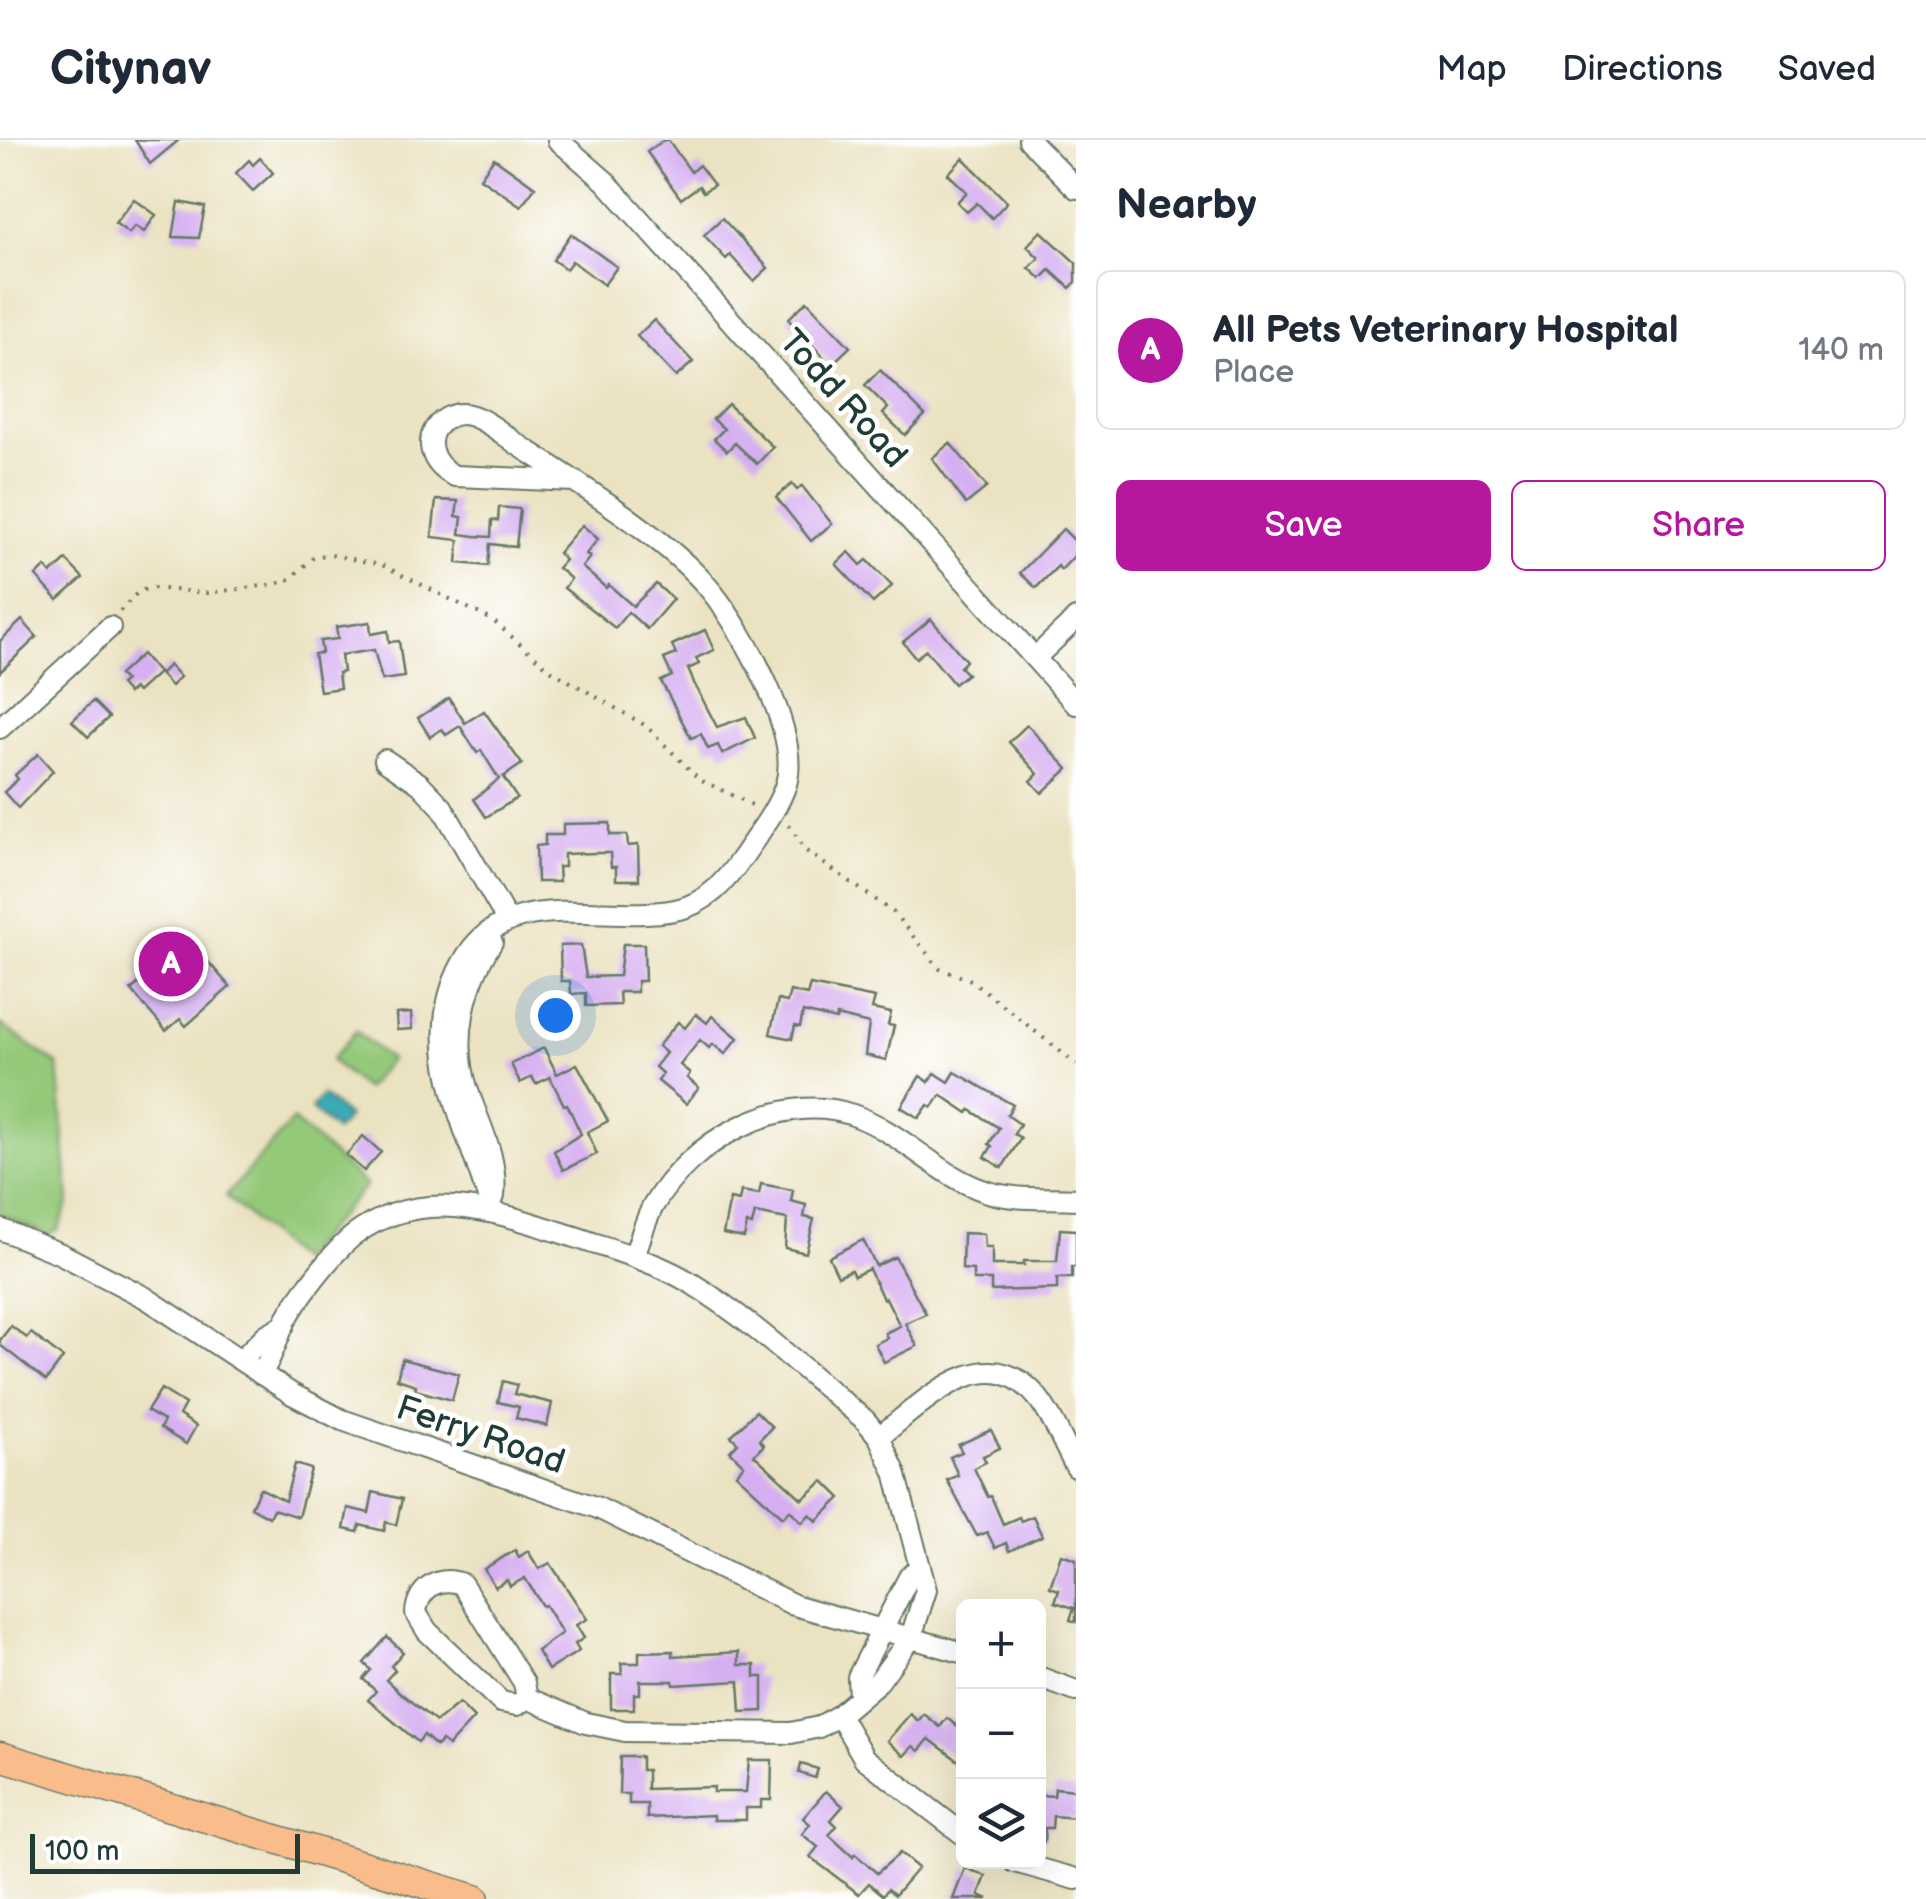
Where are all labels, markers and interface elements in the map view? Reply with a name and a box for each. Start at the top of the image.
text: Citynav [50,41,211,98]
text: Map [1437,48,1507,91]
text: Directions [1562,48,1723,91]
text: Saved [1778,48,1876,91]
text: Nearby [1116,180,1256,231]
text: All Pets Veterinary Hospital [1213,308,1679,353]
street label: Todd Road [770,321,916,477]
text: A [1141,331,1160,370]
text: 140 m [1798,331,1884,370]
text: Place [1213,353,1294,392]
button: Save [1116,480,1491,571]
button: Share [1511,480,1886,571]
pin: A [138,926,204,1002]
your location [530,990,581,1041]
street label: Ferry Road [391,1387,570,1484]
map controls [956,1599,1046,1869]
button: + [956,1599,1046,1689]
button: − [956,1689,1046,1779]
button: layers [956,1779,1046,1869]
scale bar [30,1829,300,1874]
text: 100 m [45,1835,119,1868]

